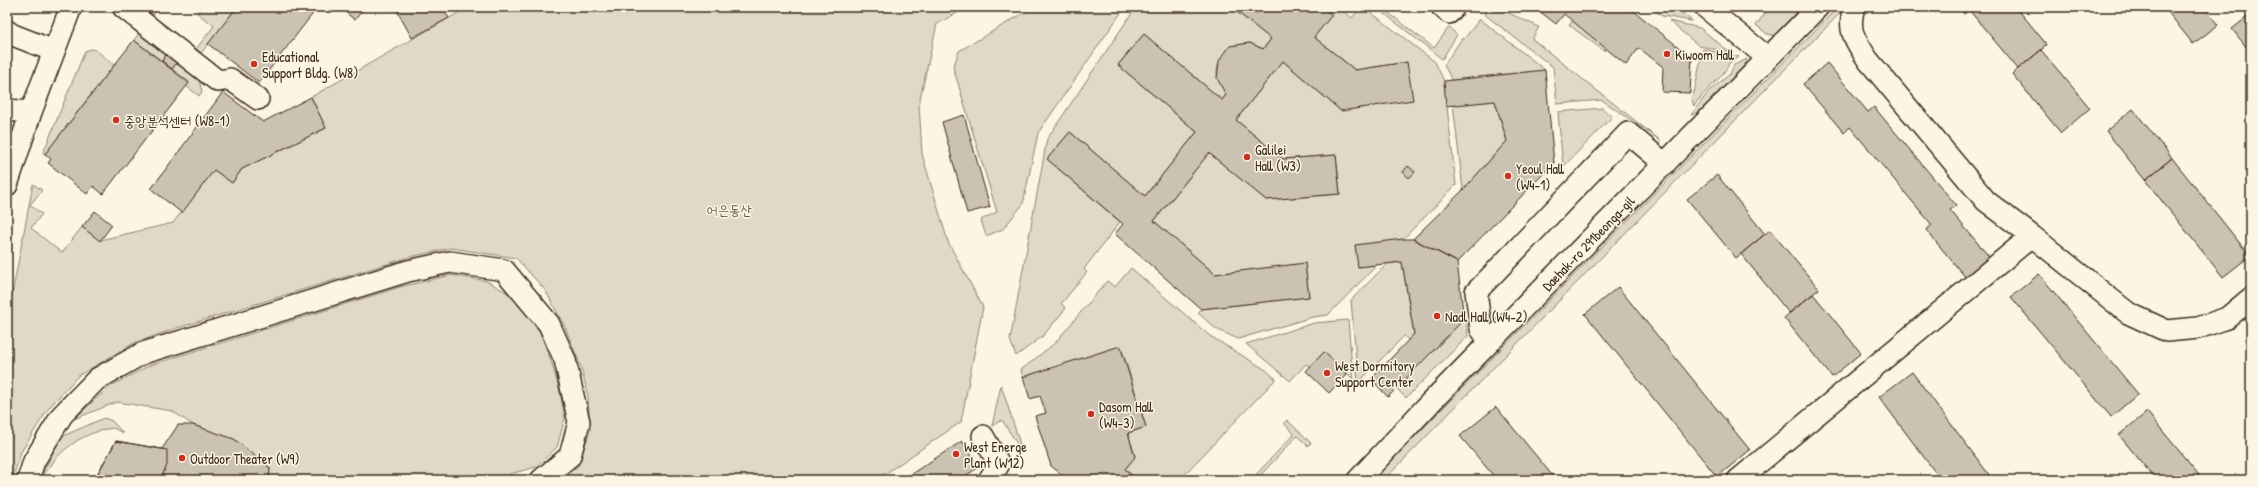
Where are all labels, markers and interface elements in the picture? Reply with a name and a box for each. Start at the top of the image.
place label: Kiwoom Hall [1675,45,1735,64]
place label: Educational Support Bldg. (W8) [262,47,358,83]
marker: Kiwoom Hall [1662,49,1672,59]
marker: Educational Support Bldg. (W8) [249,59,259,69]
place label: 중앙분석센터 (W8-1) [124,111,230,130]
marker: 중앙분석센터 (W8-1) [111,115,121,125]
place label: Galilei Hall (W3) [1255,140,1301,175]
marker: Galilei Hall (W3) [1242,152,1252,162]
place label: Yeoul Hall (W4-1) [1516,159,1565,194]
marker: Yeoul Hall (W4-1) [1503,171,1513,181]
street label: Daehak-ro 291beonga-gil [1538,191,1639,295]
park label: 어은동산 [706,200,752,219]
place label: Nadl Hall (W4-2) [1445,307,1528,326]
marker: Nadl Hall (W4-2) [1432,311,1442,321]
place label: West Dormitory Support Center [1335,356,1415,392]
marker: West Dormitory Support Center [1322,368,1332,378]
place label: Dasom Hall (W4-3) [1099,397,1154,432]
marker: Dasom Hall (W4-3) [1086,409,1096,419]
place label: West Energe Plant (W12) [964,437,1027,472]
place label: Outdoor Theater (W9) [190,449,300,468]
marker: West Energe Plant (W12) [951,449,961,459]
marker: Outdoor Theater (W9) [177,453,187,463]

